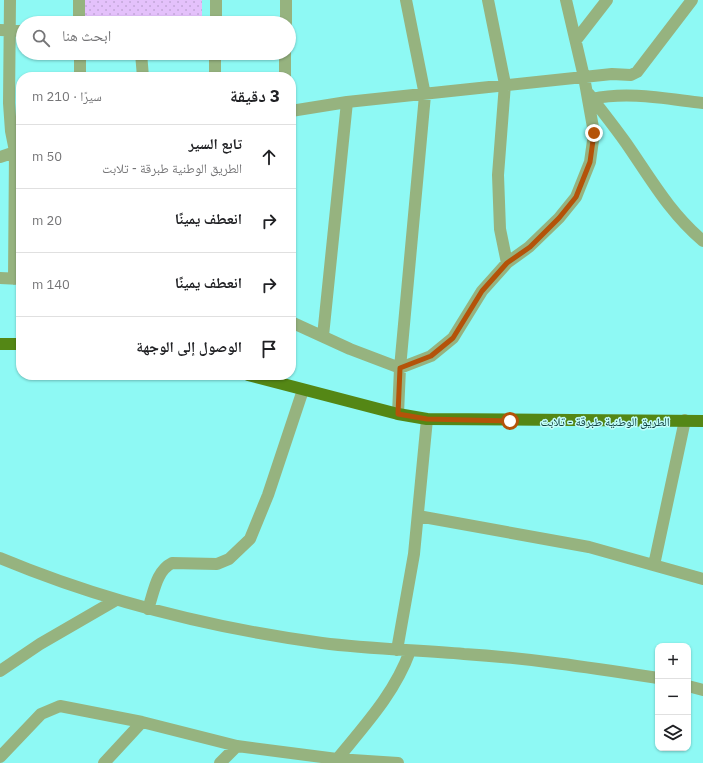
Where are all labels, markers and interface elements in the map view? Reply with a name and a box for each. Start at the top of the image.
search box [16,16,296,60]
text: ابحث هنا [62,26,111,45]
icon: search [30,27,52,49]
text: 3 دقيقة [230,85,280,107]
text: سيرًا · 210 m [32,88,102,105]
route end [585,124,603,142]
text: تابع السير [188,134,242,153]
icon: ahead [258,146,280,168]
text: 50 m [32,148,62,165]
text: الطريق الوطنية طبرقة - تلابت [102,160,242,177]
text: انعطف يمينًا [175,209,242,228]
icon: right [258,210,280,232]
text: 20 m [32,212,62,229]
text: انعطف يمينًا [175,273,242,292]
icon: right [258,274,280,296]
text: 140 m [32,276,70,293]
text: الوصول إلى الوجهة [136,337,242,356]
icon: arrive [258,338,280,360]
route start [501,412,519,430]
street label: الطريق الوطنية طبرقة - تلابت [540,414,670,429]
map controls [655,643,691,751]
button: + [655,643,691,679]
button: − [655,679,691,715]
button: layers [655,715,691,751]

